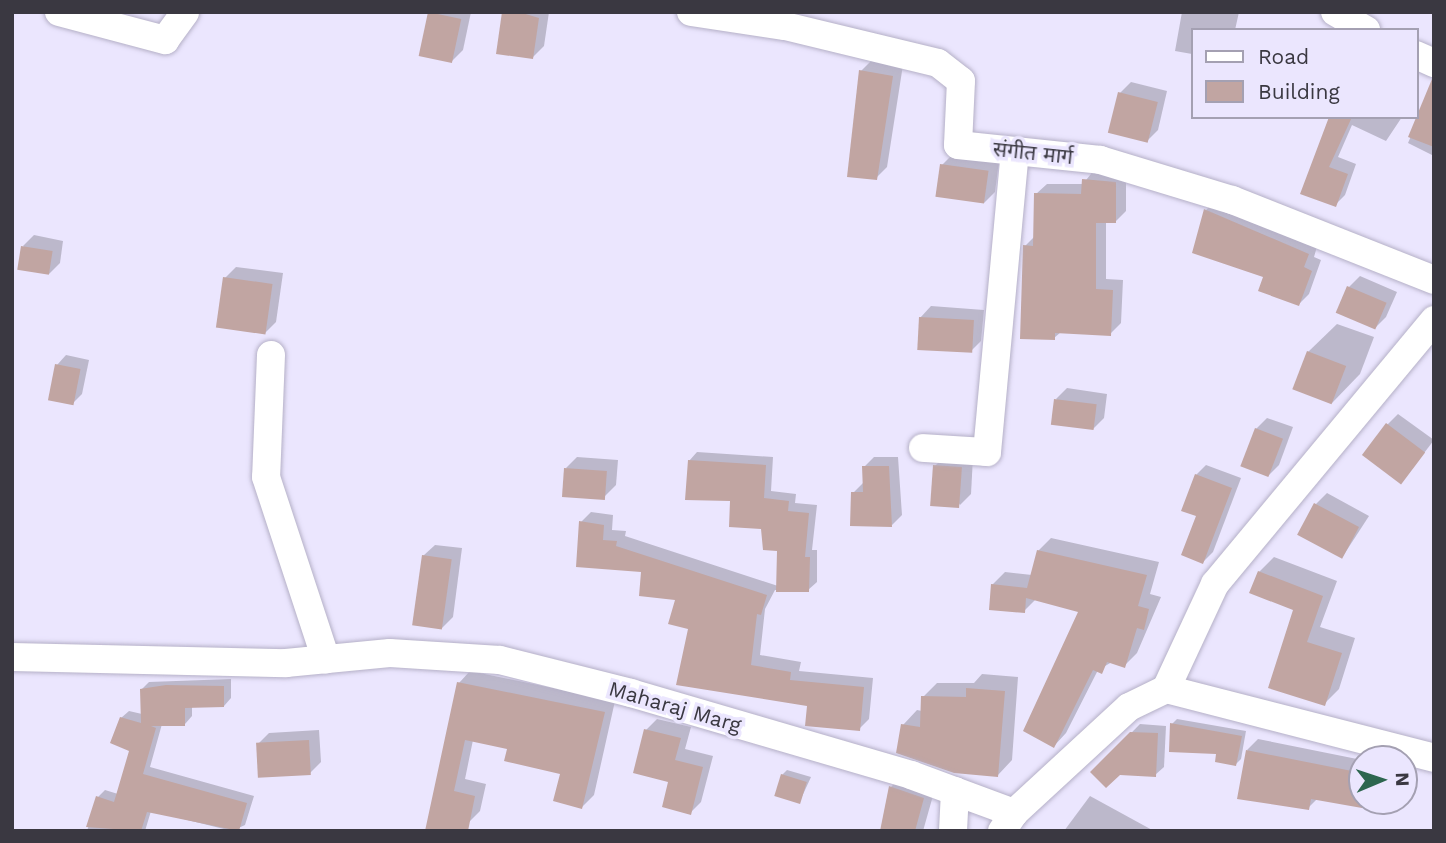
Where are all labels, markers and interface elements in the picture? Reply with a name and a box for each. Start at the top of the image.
legend [1190,28,1418,119]
text: Road [1258,44,1309,69]
text: Building [1258,79,1340,104]
street label: संगीत मार्ग [992,136,1074,170]
street label: Maharaj Marg [606,676,744,738]
north arrow [1348,745,1418,815]
text: N [1391,772,1414,787]

